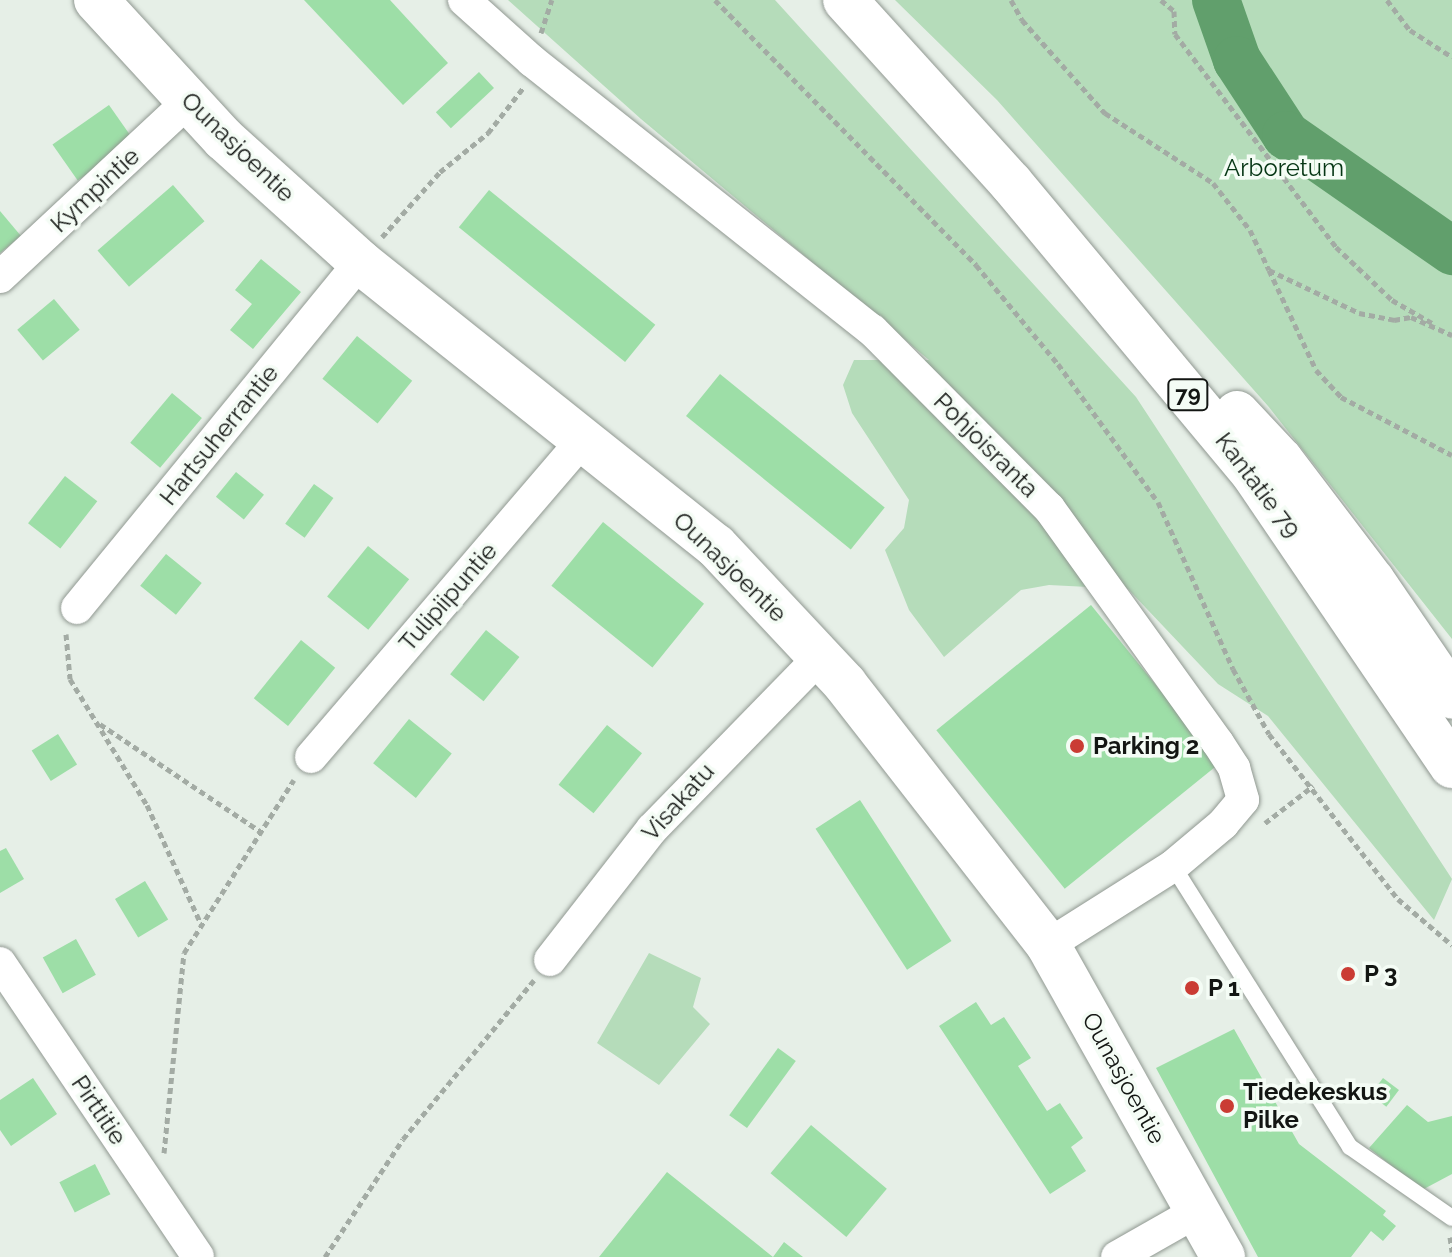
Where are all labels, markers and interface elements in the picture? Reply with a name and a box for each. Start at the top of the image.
street label: Ounasjoentie [176,86,300,208]
street label: Kympintie [45,142,145,238]
park label: Arboretum [1224,154,1344,182]
street label: Hartsuherrantie [154,359,284,511]
road number: 79 [1166,377,1210,413]
street label: Pohjoisranta [928,387,1044,503]
street label: Kantatie 79 [1209,427,1307,543]
street label: Ounasjoentie [668,506,792,628]
street label: Tulipiipuntie [393,537,503,657]
place label: Parking 2 [1093,732,1199,760]
marker: Parking 2 [1068,737,1086,755]
street label: Visakatu [636,757,720,847]
place label: P 3 [1364,960,1398,988]
marker: P 3 [1339,965,1357,983]
place label: P 1 [1208,974,1241,1002]
marker: P 1 [1183,979,1201,997]
street label: Ounasjoentie [1076,1007,1172,1149]
street label: Pirttitie [65,1070,133,1150]
place label: Tiedekeskus Pilke [1243,1078,1387,1134]
marker: Tiedekeskus Pilke [1218,1097,1236,1115]

